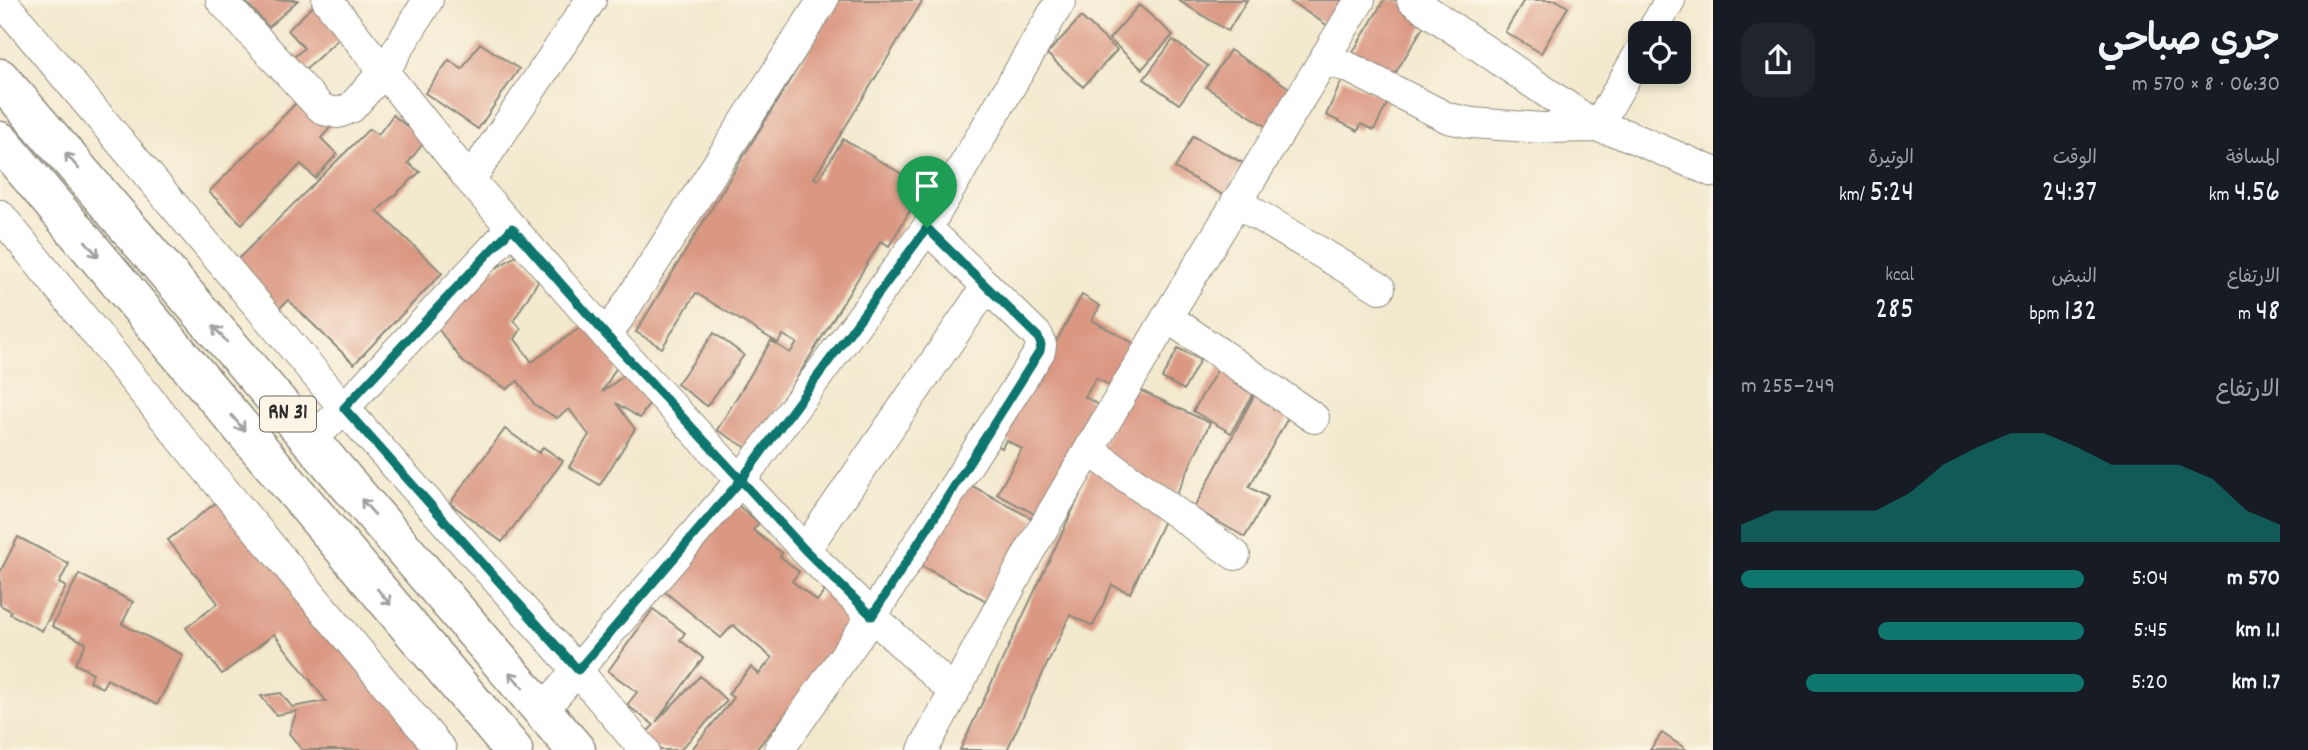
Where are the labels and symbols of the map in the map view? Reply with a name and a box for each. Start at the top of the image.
one-way arrow [64,153,80,171]
pin [897,156,957,228]
one-way arrow [83,240,99,258]
one-way arrow [212,325,228,343]
road number: RN 31 [260,396,316,432]
one-way arrow [230,414,246,432]
one-way arrow [360,498,376,516]
one-way arrow [377,588,392,606]
one-way arrow [508,671,524,689]

